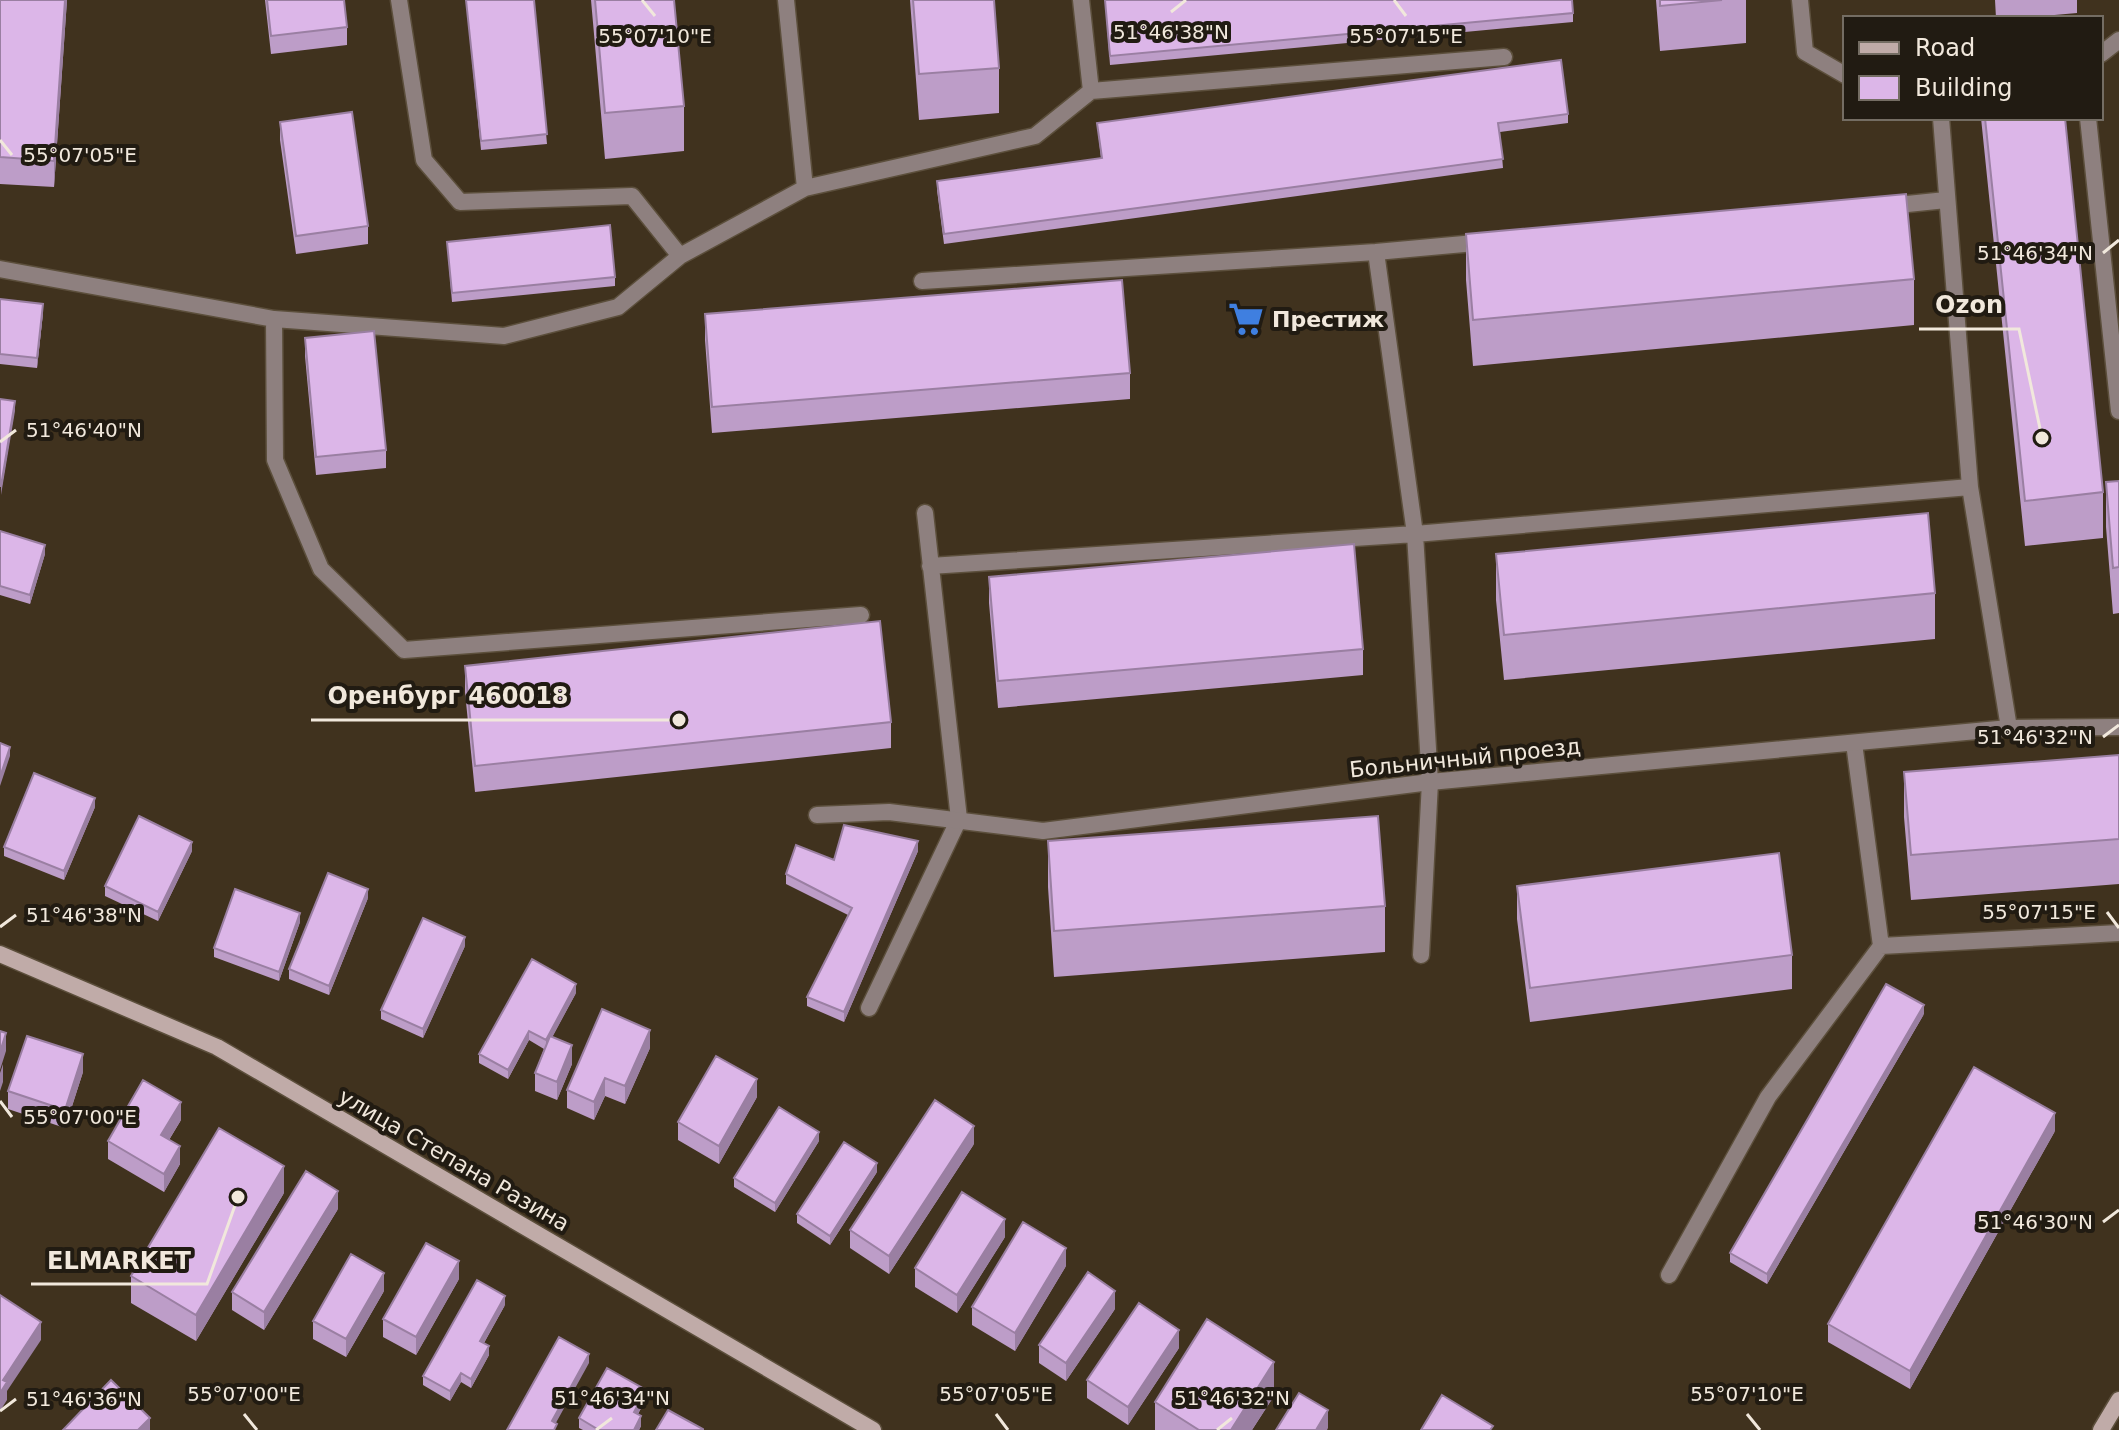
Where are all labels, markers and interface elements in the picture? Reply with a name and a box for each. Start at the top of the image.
legend [1843,16,2103,120]
text: 51°46'38"N [1113,20,1229,44]
text: 55°07'10"E [598,24,712,48]
text: 55°07'15"E [1349,24,1463,48]
text: Road [1915,34,1975,62]
text: Building [1915,74,2012,102]
text: 55°07'05"E [23,143,137,167]
text: 51°46'34"N [1977,241,2093,265]
callout: Ozon [1919,281,2019,329]
text: Ozon [1935,291,2003,319]
supermarket icon: Престиж [1227,300,1265,338]
place label: Престиж [1272,307,1384,332]
text: 51°46'40"N [26,418,142,442]
callout: Оренбург 460018 [311,672,584,720]
text: Оренбург 460018 [327,682,569,710]
text: 51°46'32"N [1977,725,2093,749]
street label: Больничный проезд [1348,733,1582,783]
text: 55°07'15"E [1982,900,2096,924]
text: 51°46'38"N [26,903,142,927]
street label: улица Степана Разина [334,1084,574,1236]
text: 55°07'00"E [23,1105,137,1129]
text: 51°46'30"N [1977,1210,2093,1234]
callout: ELMARKET [31,1236,207,1284]
text: ELMARKET [47,1247,192,1275]
text: 55°07'00"E [187,1382,301,1406]
text: 55°07'05"E [939,1382,1053,1406]
text: 55°07'10"E [1690,1382,1804,1406]
text: 51°46'34"N [554,1386,670,1410]
text: 51°46'32"N [1174,1386,1290,1410]
text: 51°46'36"N [26,1387,142,1411]

